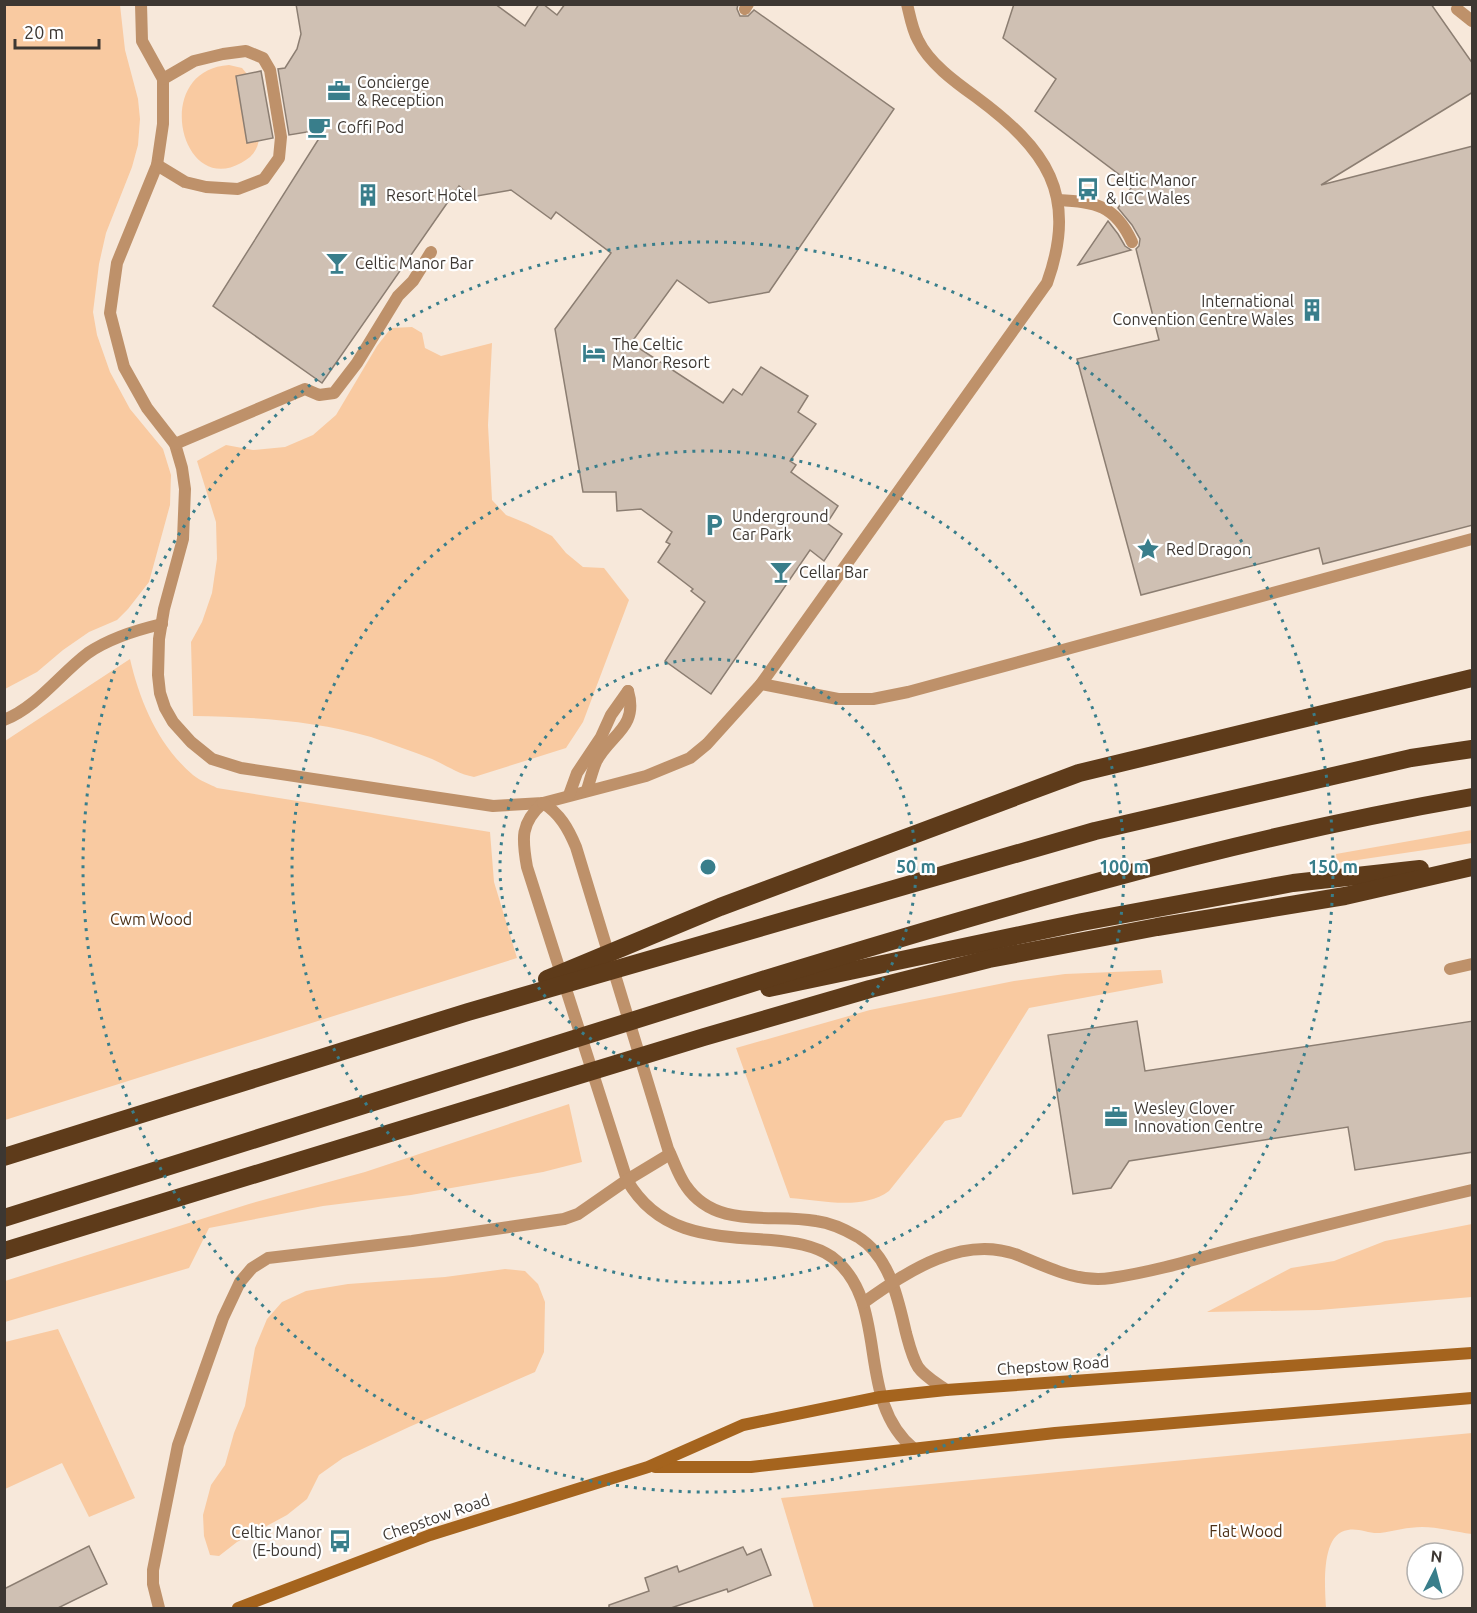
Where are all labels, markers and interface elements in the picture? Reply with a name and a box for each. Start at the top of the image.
scale bar [15,12,99,50]
text: 20 m [24,22,64,42]
place label: Concierge & Reception [357,73,444,109]
office icon: Concierge & Reception [326,78,352,104]
cafe icon: Coffi Pod [306,114,332,140]
place label: Coffi Pod [337,118,404,136]
place label: Celtic Manor & ICC Wales [1106,171,1197,207]
bus stop icon: Celtic Manor & ICC Wales [1075,176,1101,202]
building icon: Resort Hotel [355,182,381,208]
place label: Resort Hotel [386,186,477,204]
bar icon: Celtic Manor Bar [324,250,350,276]
place label: Celtic Manor Bar [355,254,474,272]
place label: International Convention Centre Wales [1112,292,1294,328]
building icon: International Convention Centre Wales [1299,297,1325,323]
place label: The Celtic Manor Resort [612,335,710,371]
hotel icon: The Celtic Manor Resort [581,340,607,366]
place label: Underground Car Park [732,507,829,543]
parking icon: Underground Car Park [701,512,727,538]
place icon: Red Dragon [1135,536,1161,562]
place label: Red Dragon [1166,540,1251,558]
bar icon: Cellar Bar [768,559,794,585]
place label: Cellar Bar [799,563,868,581]
text: 50 m [896,856,936,876]
text: 100 m [1099,856,1149,876]
text: 150 m [1308,856,1358,876]
centre of rings [698,857,718,877]
park label: Cwm Wood [110,910,192,928]
place label: Wesley Clover Innovation Centre [1134,1099,1263,1135]
office icon: Wesley Clover Innovation Centre [1103,1104,1129,1130]
street label: Chepstow Road [996,1352,1110,1378]
street label: Chepstow Road [380,1490,492,1544]
park label: Flat Wood [1209,1522,1283,1540]
place label: Celtic Manor (E-bound) [231,1523,322,1560]
bus stop icon: Celtic Manor (E-bound) [327,1528,353,1554]
north arrow [1405,1541,1465,1601]
text: N [1430,1547,1443,1566]

